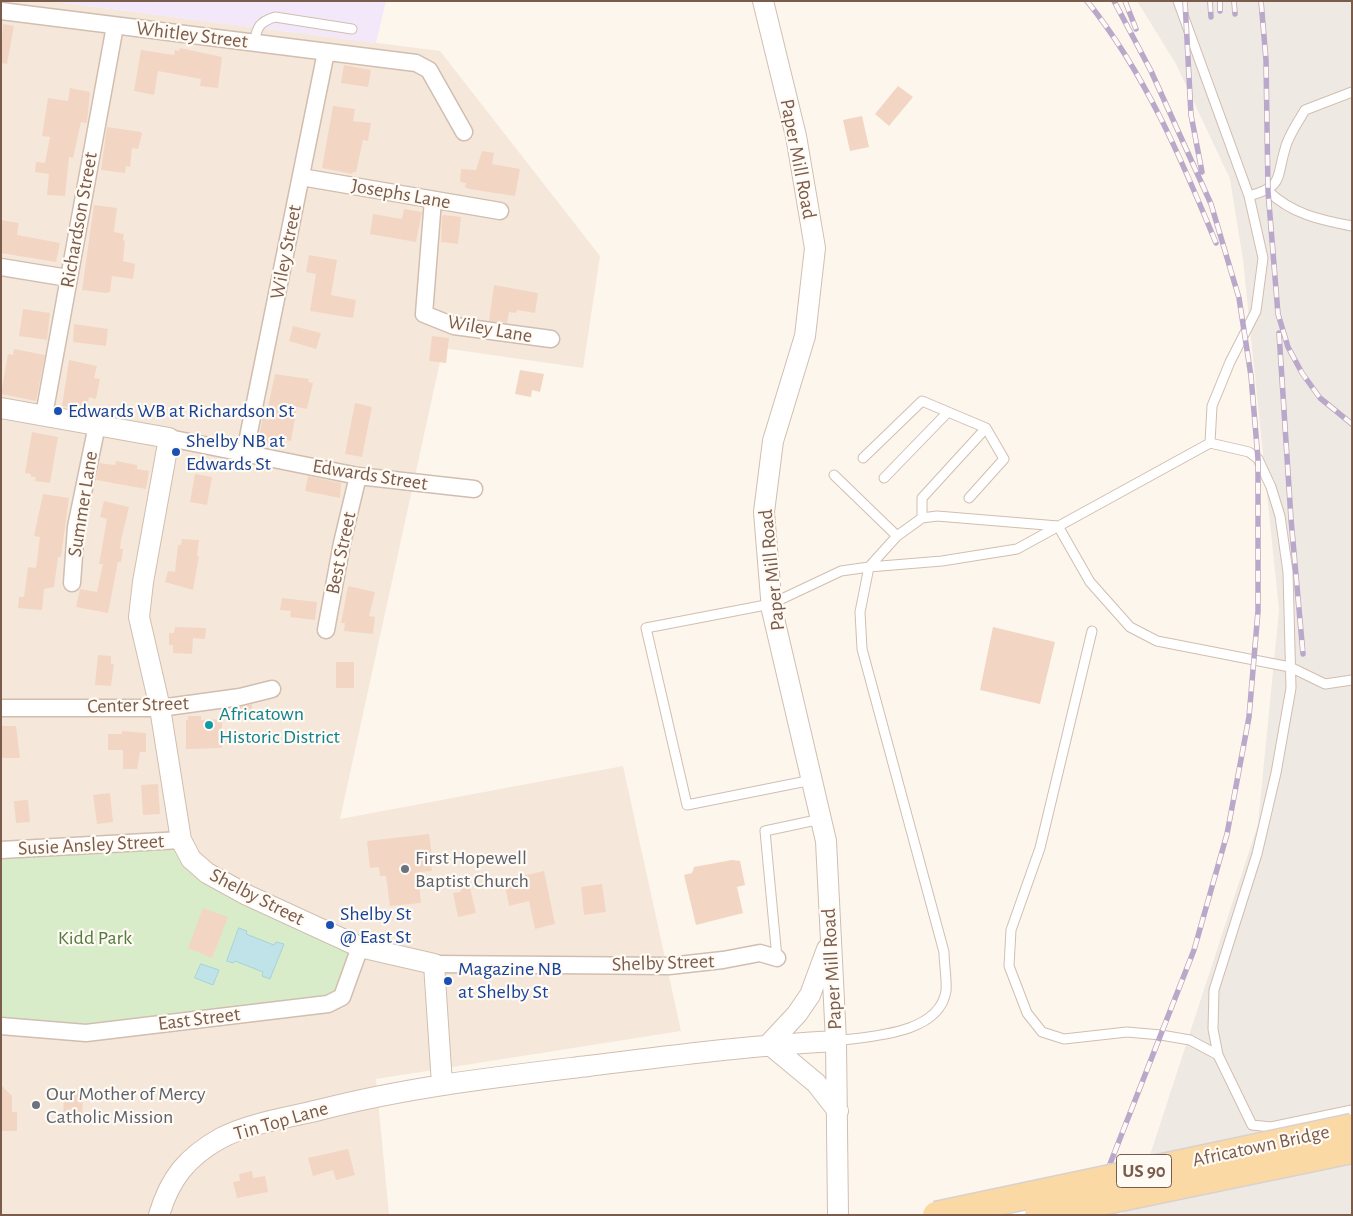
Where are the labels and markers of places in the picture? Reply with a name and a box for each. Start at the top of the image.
place label: Edwards WB at Richardson St [68,399,294,423]
marker: Edwards WB at Richardson St [52,405,64,417]
place label: Shelby NB at Edwards St [186,429,285,476]
marker: Shelby NB at Edwards St [170,446,182,458]
place label: Africatown Historic District [219,702,340,749]
marker: Africatown Historic District [203,719,215,731]
place label: First Hopewell Baptist Church [415,846,529,893]
marker: First Hopewell Baptist Church [399,863,411,875]
place label: Shelby St @ East St [340,902,411,949]
marker: Shelby St @ East St [324,919,336,931]
place label: Magazine NB at Shelby St [458,957,562,1004]
marker: Magazine NB at Shelby St [442,975,454,987]
place label: Our Mother of Mercy Catholic Mission [46,1082,205,1129]
marker: Our Mother of Mercy Catholic Mission [30,1099,42,1111]

